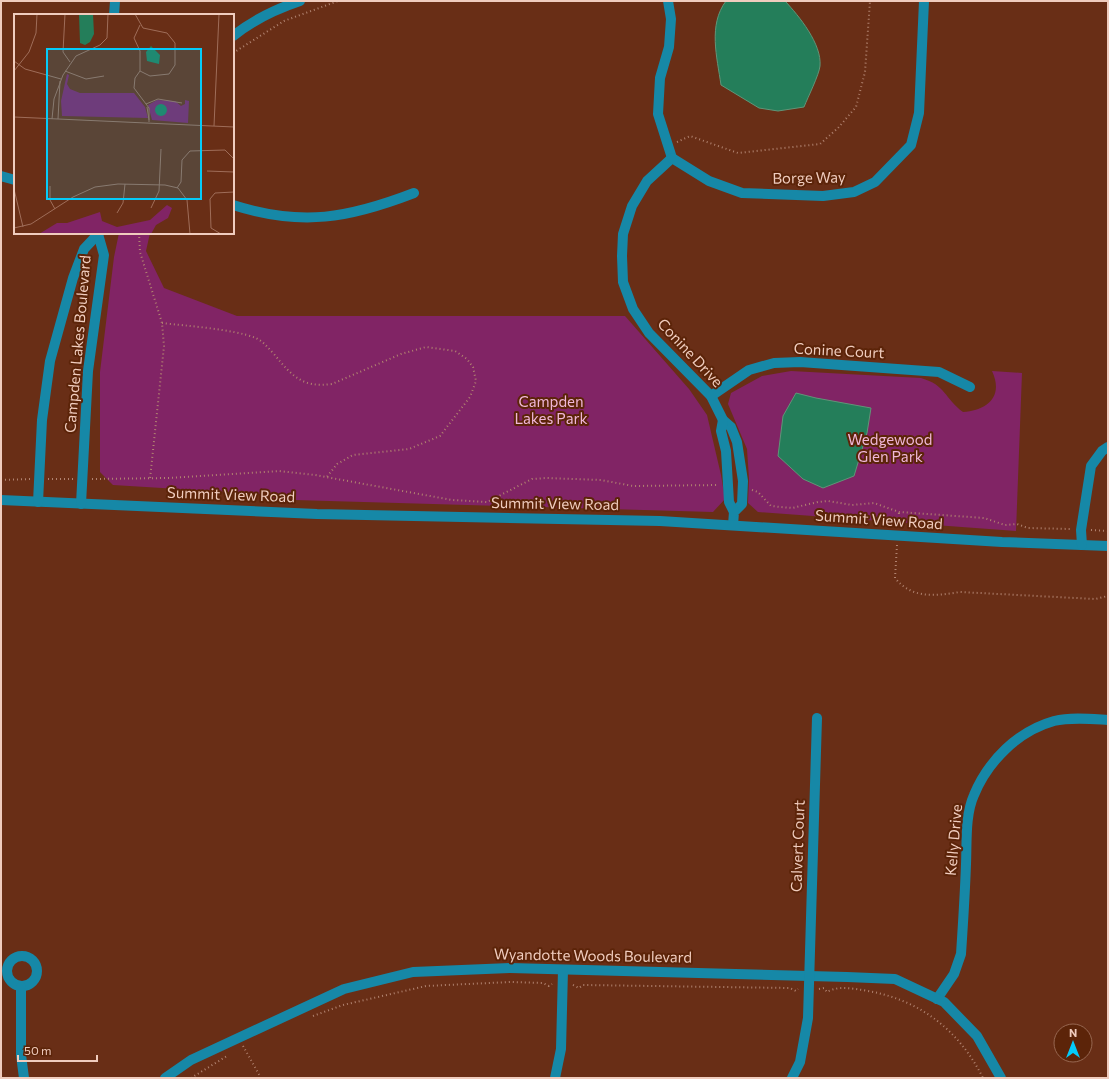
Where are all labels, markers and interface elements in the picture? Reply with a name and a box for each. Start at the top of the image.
inset map [14,14,234,234]
street label: Borge Way [772,167,846,187]
street label: Campden Lakes Boulevard [60,254,94,434]
street label: Conine Drive [654,314,727,390]
street label: Conine Court [793,339,885,361]
park label: Campden Lakes Park [514,392,588,427]
park label: Wedgewood Glen Park [848,430,932,465]
street label: Summit View Road [167,483,295,505]
street label: Summit View Road [491,493,619,513]
street label: Summit View Road [815,506,944,532]
street label: Calvert Court [786,800,808,892]
street label: Kelly Drive [941,803,965,877]
street label: Wyandotte Woods Boulevard [494,944,692,966]
north arrow [1053,1023,1093,1063]
text: N [1069,1026,1077,1039]
scale bar [18,1037,97,1063]
text: 50 m [24,1043,52,1057]

